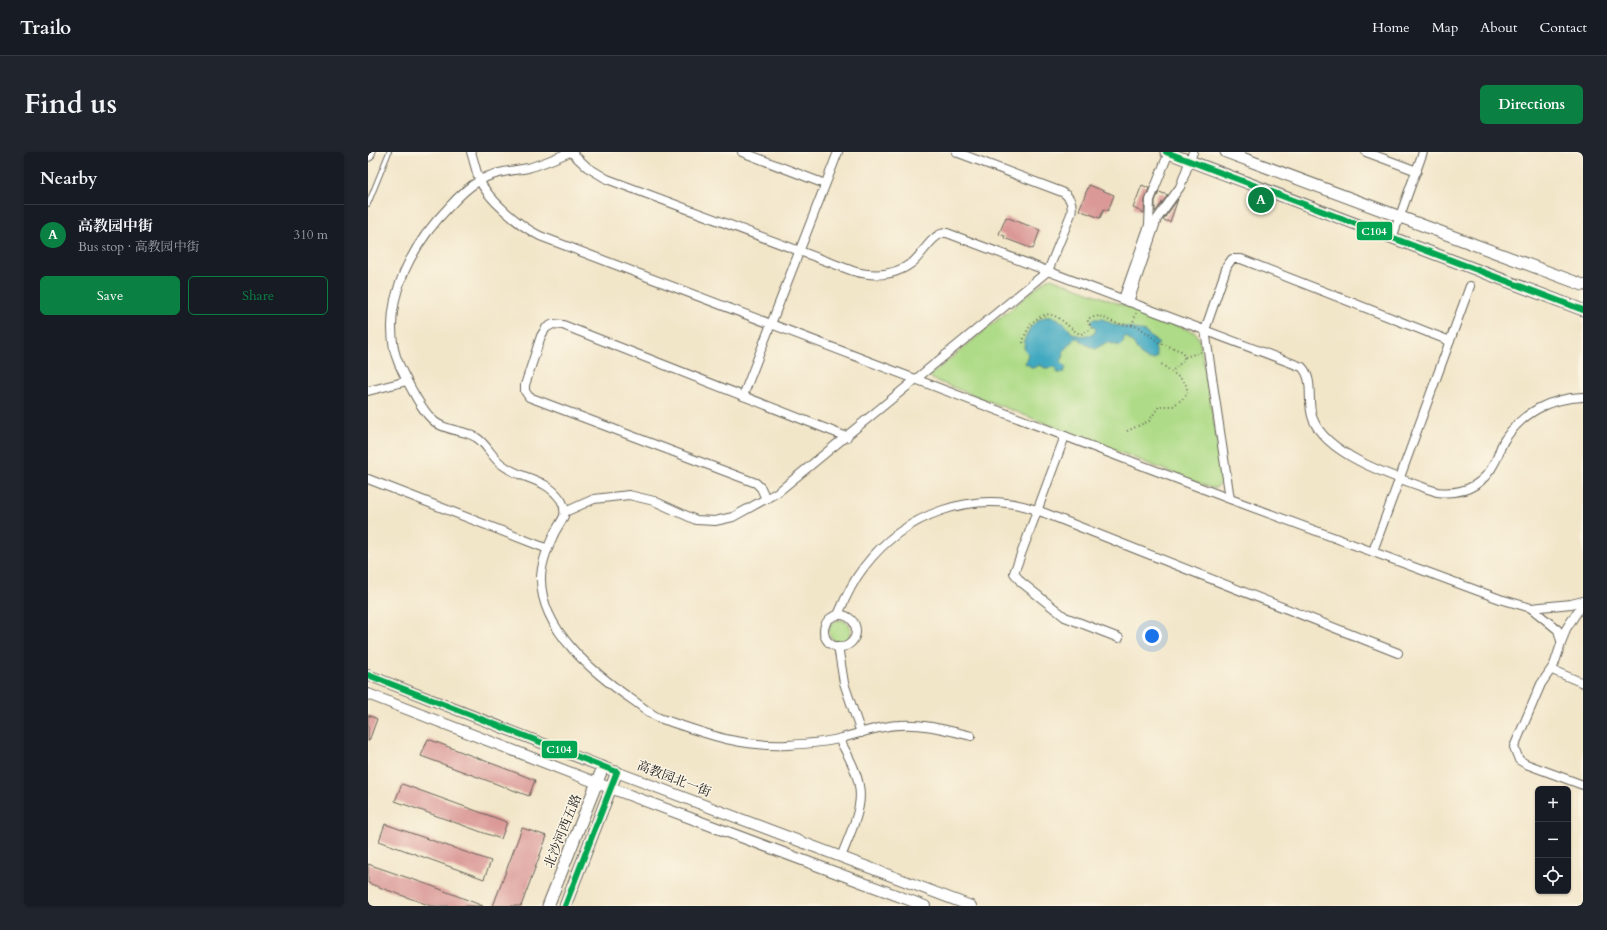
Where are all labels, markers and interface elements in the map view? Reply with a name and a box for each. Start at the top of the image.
text: Trailo [20,15,71,41]
text: Home [1372,18,1410,37]
text: Map [1432,18,1458,37]
text: About [1480,18,1517,37]
text: Contact [1539,18,1587,37]
text: Find us [24,85,117,123]
button: Directions [1480,85,1583,124]
text: Nearby [40,167,97,190]
pin: A [1248,185,1274,215]
text: 高教园中街 [78,216,153,236]
line badge: C104 [1356,221,1393,241]
text: C104 [1361,224,1387,239]
text: A [48,226,58,244]
text: 310 m [294,226,328,244]
text: Bus stop · 高教园中街 [78,238,200,256]
button: Save [40,276,180,315]
button: Share [188,276,328,315]
your location [1142,626,1162,646]
line badge: C104 [541,740,578,759]
text: C104 [546,742,572,757]
street label: 高教园北一街 [634,757,714,801]
map controls [1535,786,1571,894]
button: + [1535,786,1571,822]
street label: 北沙河西五路 [540,791,586,871]
button: − [1535,822,1571,858]
button: locate [1535,858,1571,894]

